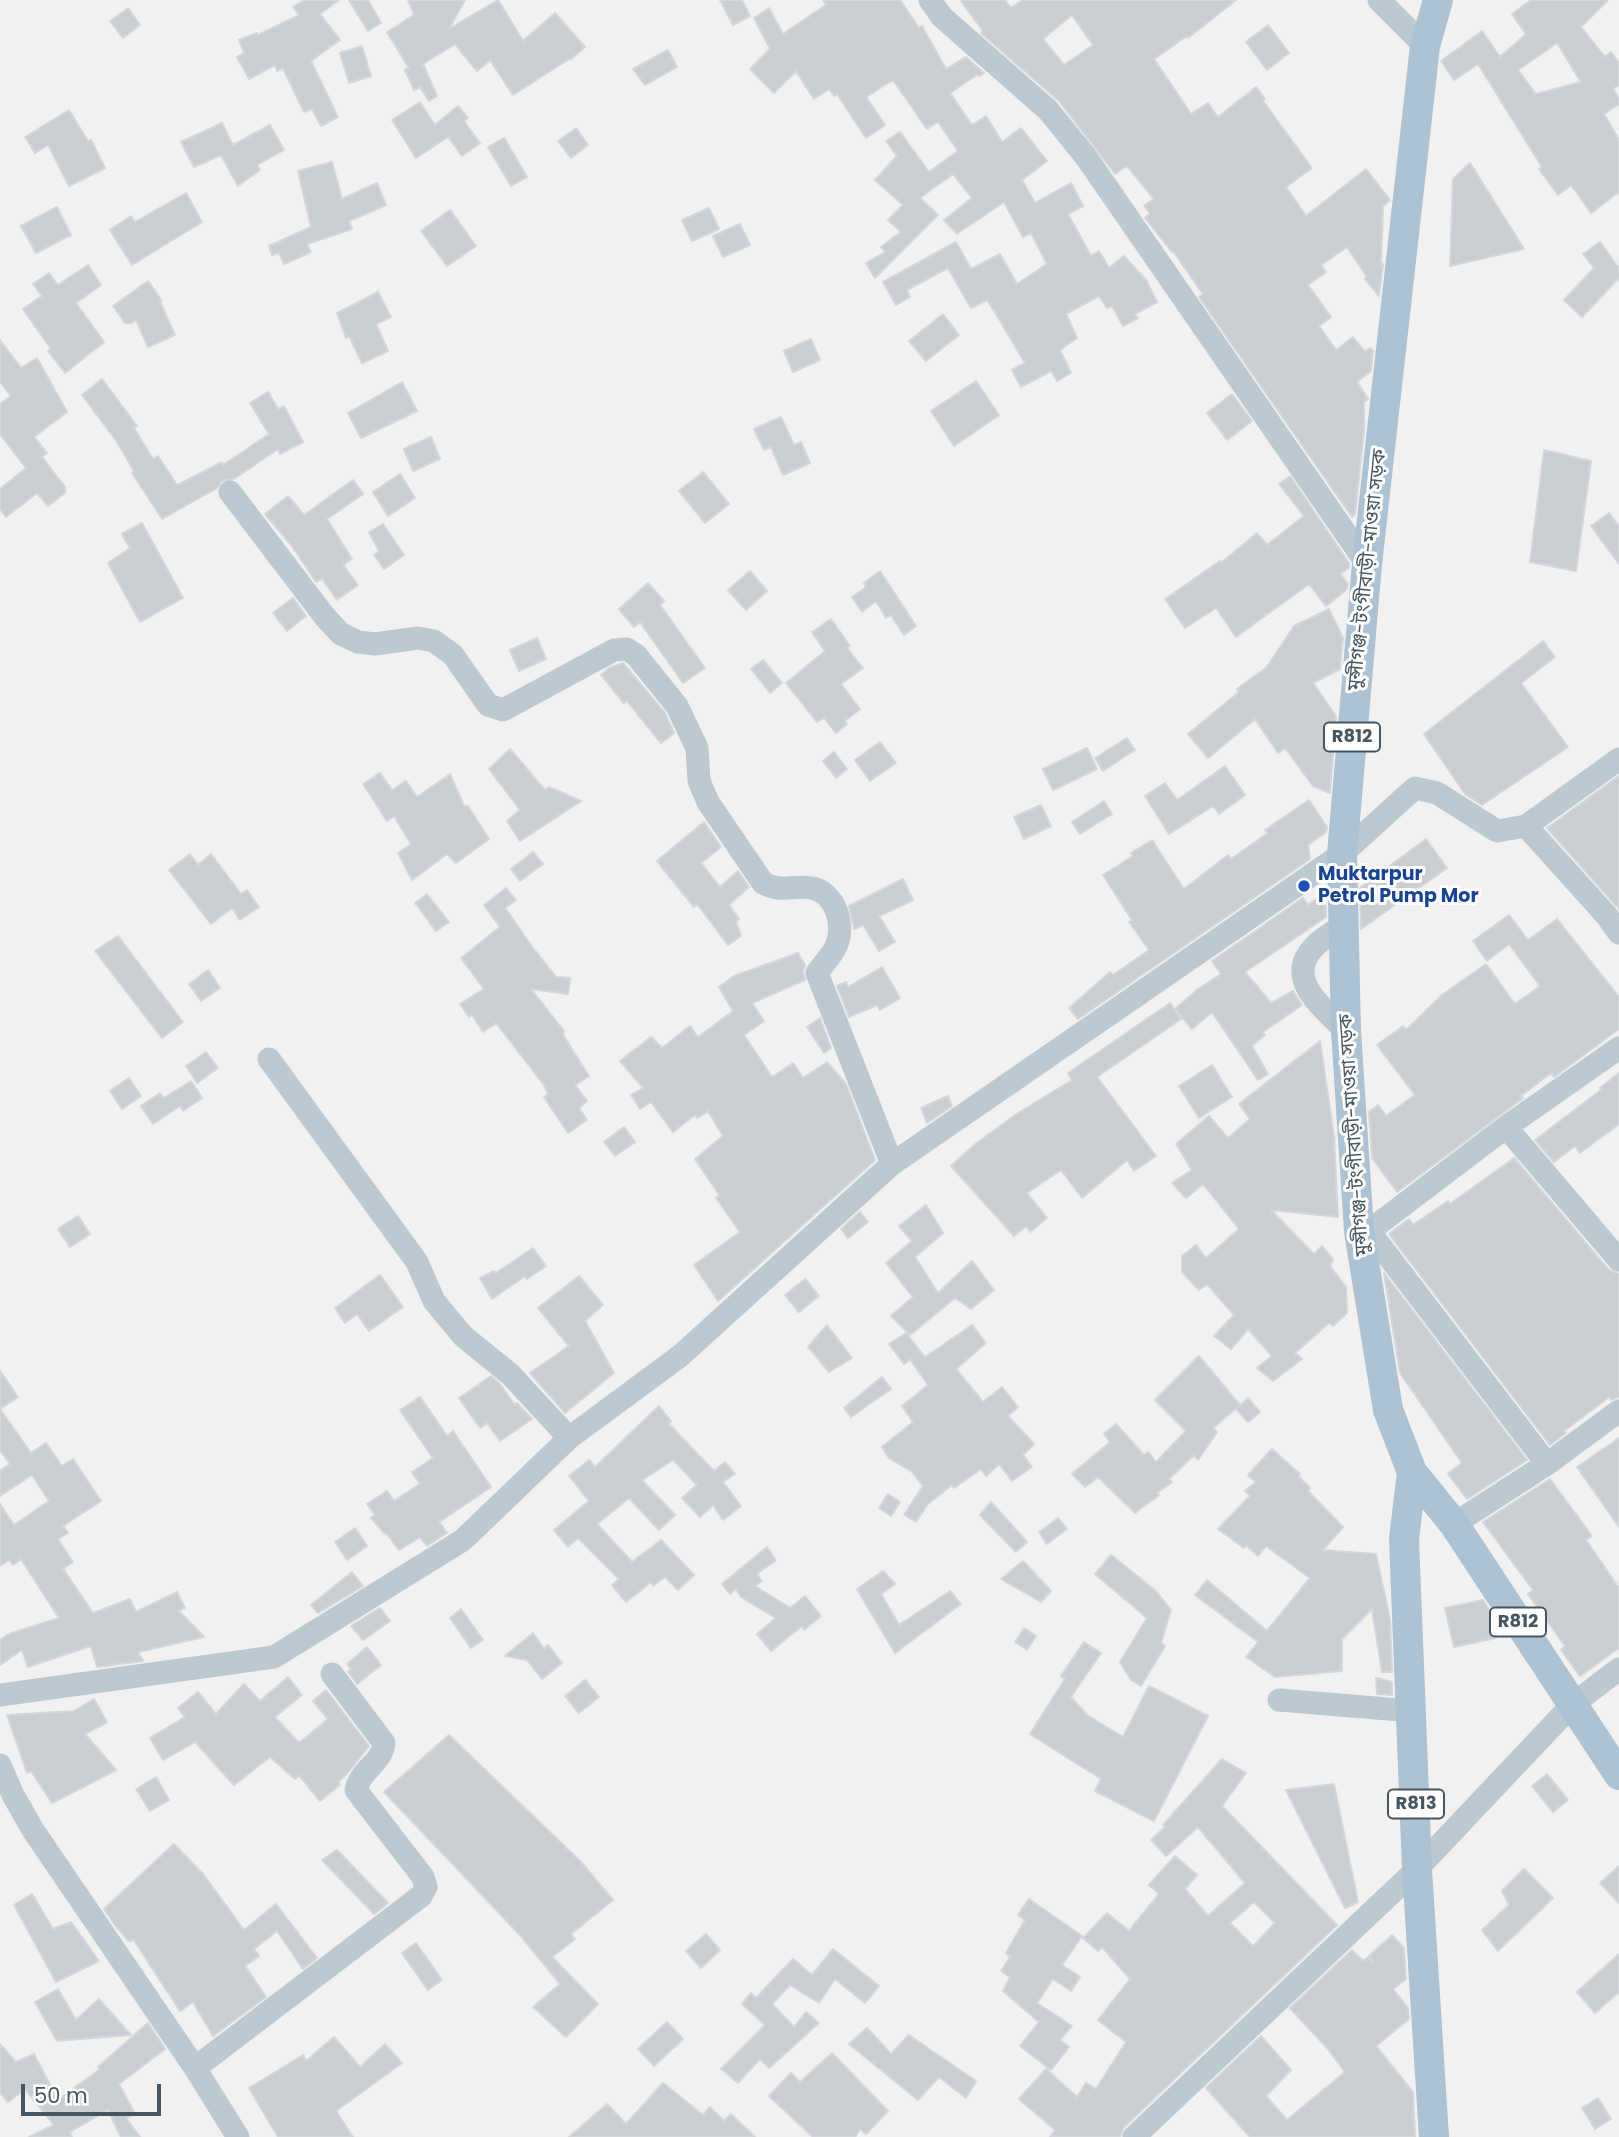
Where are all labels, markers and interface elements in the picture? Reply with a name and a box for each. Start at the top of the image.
street label: মুন্সীগঞ্জ-টংগীবাড়ী-মাওয়া সড়ক [1344,448,1392,692]
road number: R812 [1324,722,1380,752]
place label: Muktarpur Petrol Pump Mor [1318,864,1479,908]
marker: Muktarpur Petrol Pump Mor [1296,878,1312,894]
street label: মুন্সীগঞ্জ-টংগীবাড়ী-মাওয়া সড়ক [1335,1013,1375,1257]
road number: R812 [1490,1608,1546,1637]
road number: R813 [1388,1790,1444,1818]
scale bar [24,2070,164,2114]
text: 50 m [34,2081,88,2110]

